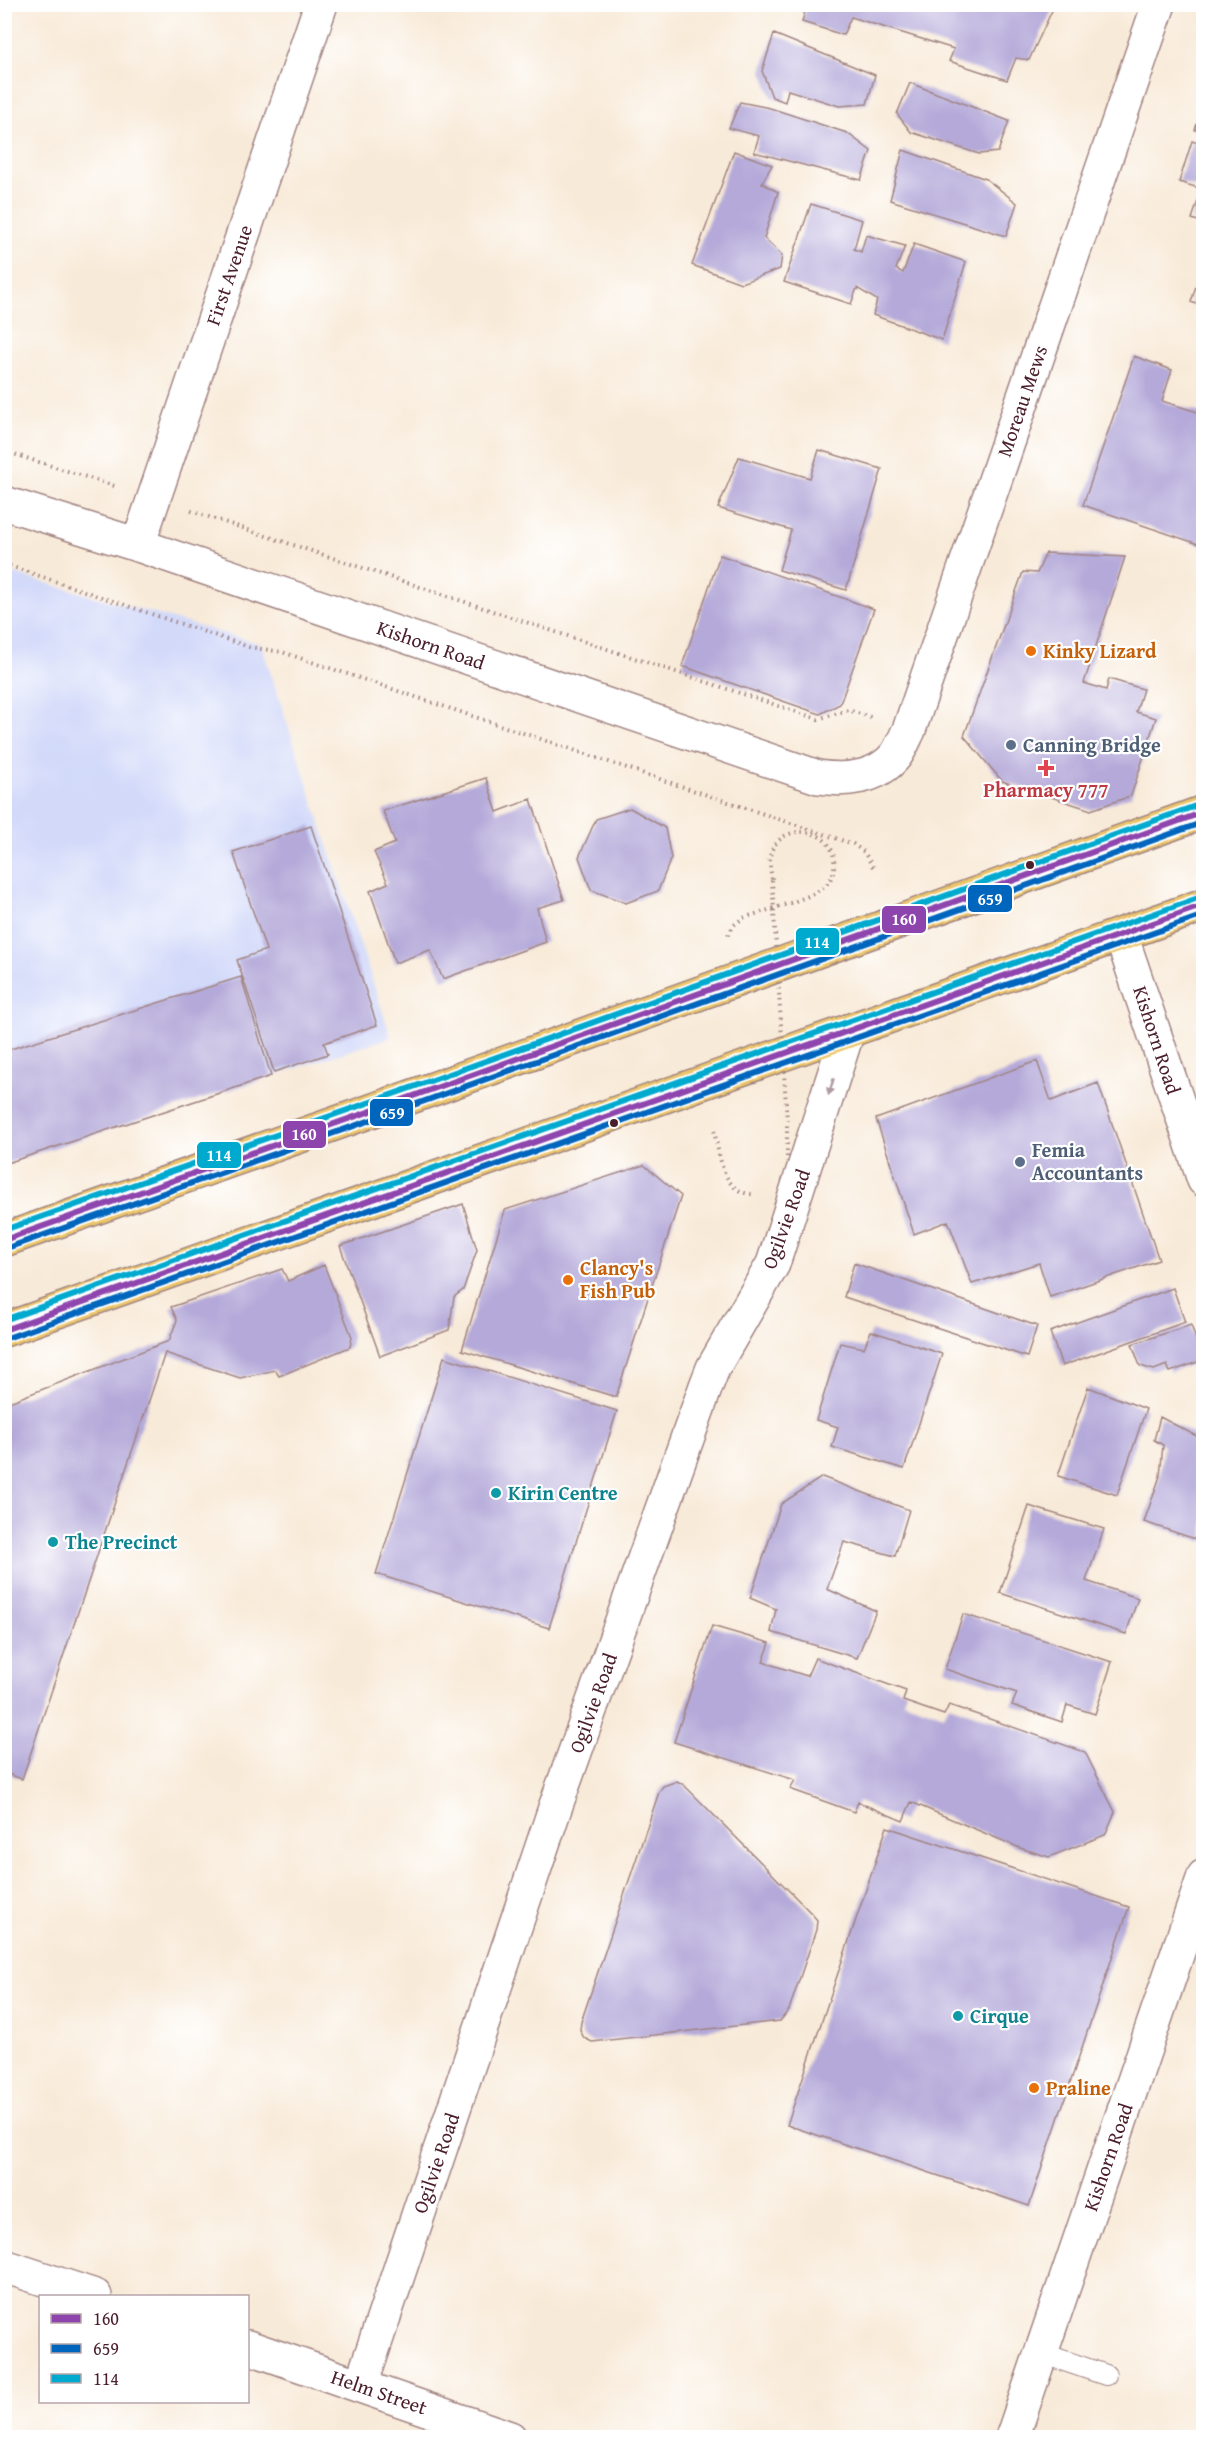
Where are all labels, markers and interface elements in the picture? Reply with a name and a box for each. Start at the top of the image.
street label: First Avenue [198,221,259,329]
street label: Moreau Mews [989,341,1054,461]
street label: Kishorn Road [373,612,489,677]
place label: Kinky Lizard [1043,636,1157,665]
marker: Kinky Lizard [1024,644,1038,658]
place label: Canning Bridge [1023,730,1161,759]
marker: Canning Bridge [1004,738,1018,752]
marker: Pharmacy 777 [1039,761,1053,775]
place label: Pharmacy 777 [983,775,1109,804]
unlabelled marker [1024,859,1036,871]
line badge: 659 [967,884,1013,913]
text: 659 [978,887,1002,911]
line badge: 160 [881,905,927,934]
text: 160 [892,907,916,931]
line badge: 114 [795,927,840,956]
text: 114 [805,930,829,954]
street label: Kishorn Road [1126,982,1189,1098]
one-way arrow [826,1078,835,1096]
line badge: 659 [369,1098,414,1127]
text: 659 [380,1101,404,1125]
unlabelled marker [608,1117,620,1129]
line badge: 160 [282,1120,327,1149]
text: 160 [292,1122,316,1146]
place label: Femia Accountants [1032,1135,1143,1187]
line badge: 114 [196,1141,242,1169]
text: 114 [207,1143,231,1167]
marker: Femia Accountants [1013,1155,1027,1169]
street label: Ogilvie Road [754,1164,817,1273]
place label: Clancy's Fish Pub [580,1253,655,1305]
marker: Clancy's Fish Pub [561,1273,575,1287]
place label: Kirin Centre [508,1478,618,1507]
marker: Kirin Centre [489,1486,503,1500]
place label: The Precinct [65,1527,178,1556]
marker: The Precinct [46,1535,60,1549]
street label: Ogilvie Road [561,1648,624,1757]
place label: Cirque [970,2001,1029,2030]
marker: Cirque [951,2009,965,2023]
place label: Praline [1046,2073,1111,2102]
marker: Praline [1027,2081,1041,2095]
street label: Kishorn Road [1075,2099,1140,2215]
street label: Ogilvie Road [405,2108,466,2217]
legend [39,2295,249,2403]
text: 160 [93,2305,119,2332]
text: 659 [93,2335,119,2362]
street label: Helm Street [327,2362,431,2421]
text: 114 [93,2365,119,2392]

